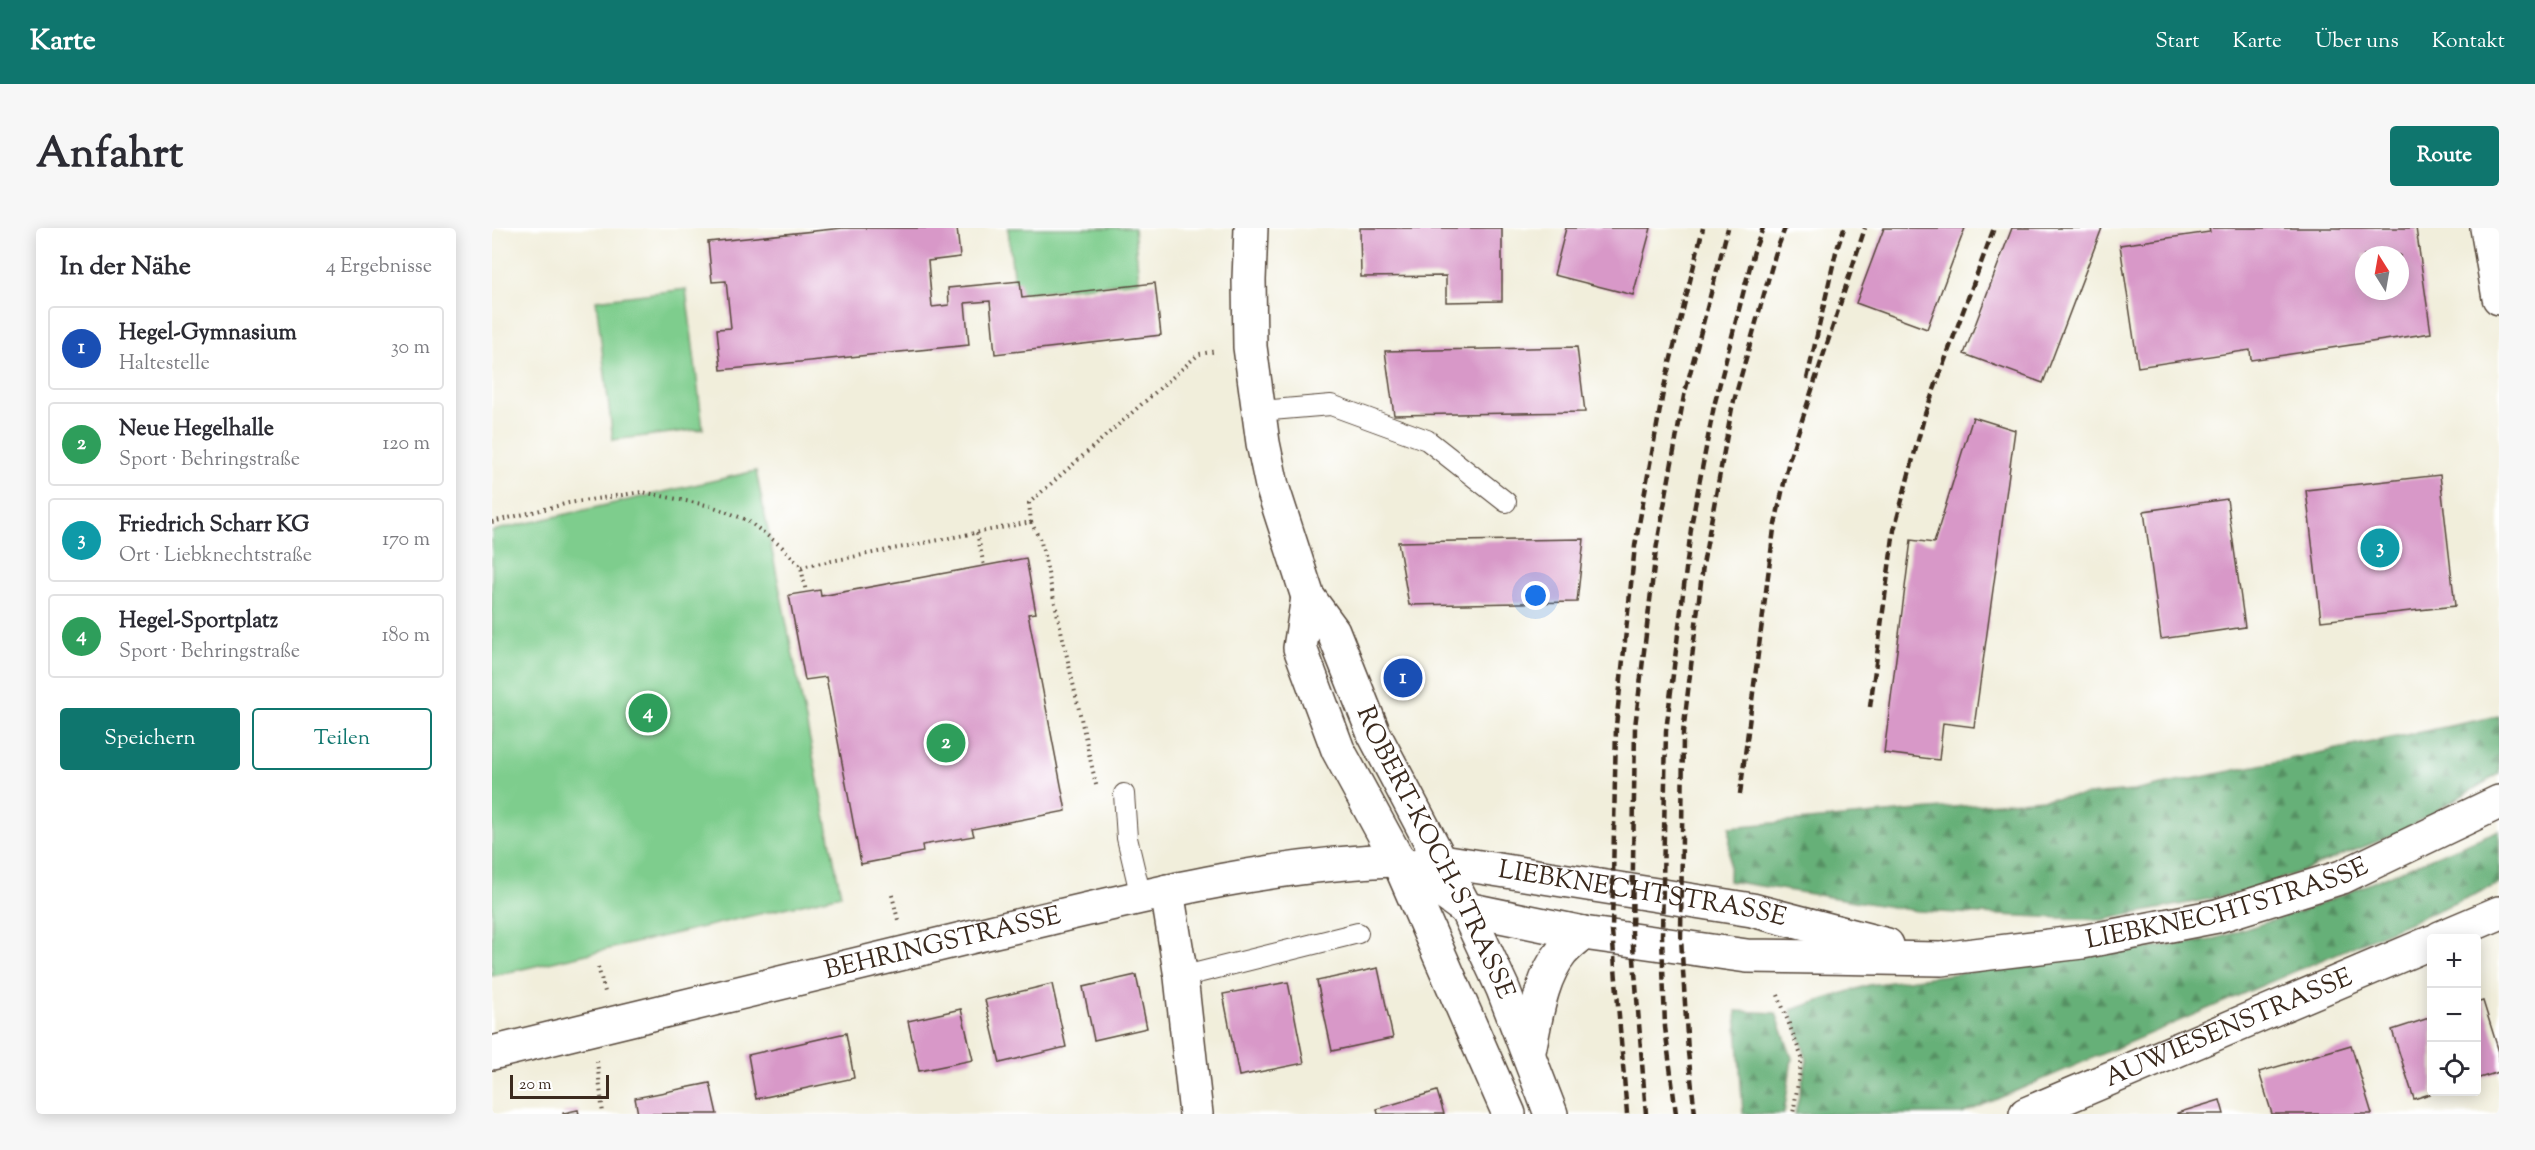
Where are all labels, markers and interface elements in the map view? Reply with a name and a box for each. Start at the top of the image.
text: Karte [30,22,96,62]
text: Start [2155,27,2199,57]
text: Karte [2232,27,2282,57]
text: Über uns [2315,27,2399,57]
text: Kontakt [2432,27,2505,57]
text: Anfahrt [36,126,183,186]
button: Route [2390,126,2499,186]
north arrow [2355,246,2409,300]
text: In der Nähe [60,249,191,286]
text: 4 Ergebnisse [326,253,432,282]
text: Hegel-Gymnasium [119,318,297,350]
text: 1 [78,334,85,363]
text: 30 m [391,334,430,363]
text: Haltestelle [119,350,210,379]
text: Neue Hegelhalle [119,414,274,446]
text: 2 [77,430,86,459]
text: 120 m [382,430,430,459]
text: Sport · Behringstraße [119,446,300,475]
text: Friedrich Scharr KG [119,510,309,542]
text: 3 [77,526,86,555]
text: 170 m [382,526,430,555]
pin: 3 [2360,526,2400,570]
text: Ort · Liebknechtstraße [119,542,312,571]
your location [1521,581,1550,610]
text: Hegel-Sportplatz [119,606,278,638]
text: 4 [76,622,87,651]
text: 180 m [382,622,430,651]
text: Sport · Behringstraße [119,638,300,667]
pin: 1 [1384,656,1422,700]
pin: 4 [628,690,668,736]
street label: ROBERT-KOCH-STRASSE [1346,701,1524,1005]
button: Speichern [60,708,240,770]
button: Teilen [252,708,432,770]
pin: 2 [926,720,966,766]
street label: LIEBKNECHTSTRASSE [2083,848,2375,959]
street label: LIEBKNECHTSTRASSE [1496,852,1791,937]
street label: BEHRINGSTRASSE [821,898,1065,990]
map controls [2427,934,2481,1096]
button: + [2427,934,2481,988]
street label: AUWIESENSTRASSE [2099,959,2358,1097]
button: − [2427,988,2481,1042]
button: locate [2427,1042,2481,1096]
scale bar [510,1072,609,1100]
text: 20 m [519,1074,552,1097]

